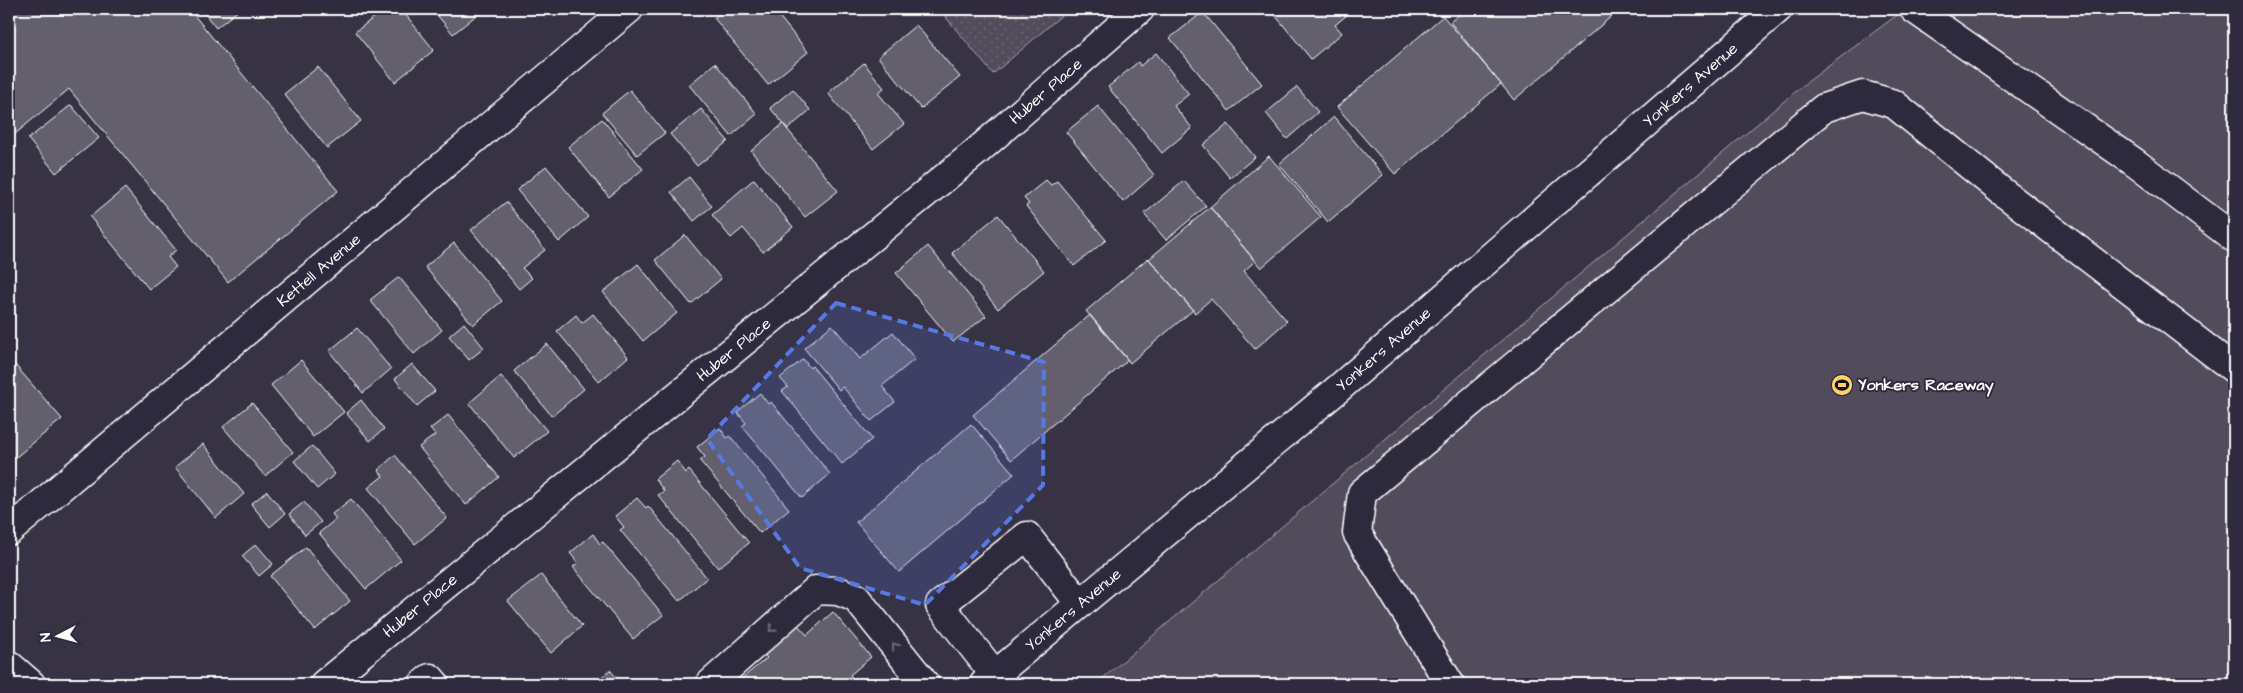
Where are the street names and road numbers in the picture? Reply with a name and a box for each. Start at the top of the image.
street label: Yonkers Avenue [1638,37,1743,132]
street label: Huber Place [1004,53,1087,129]
street label: Kettell Avenue [272,228,366,312]
street label: Yonkers Avenue [1331,302,1436,397]
street label: Huber Place [692,312,776,387]
street label: Yonkers Avenue [1020,563,1126,656]
street label: Huber Place [378,568,462,643]

